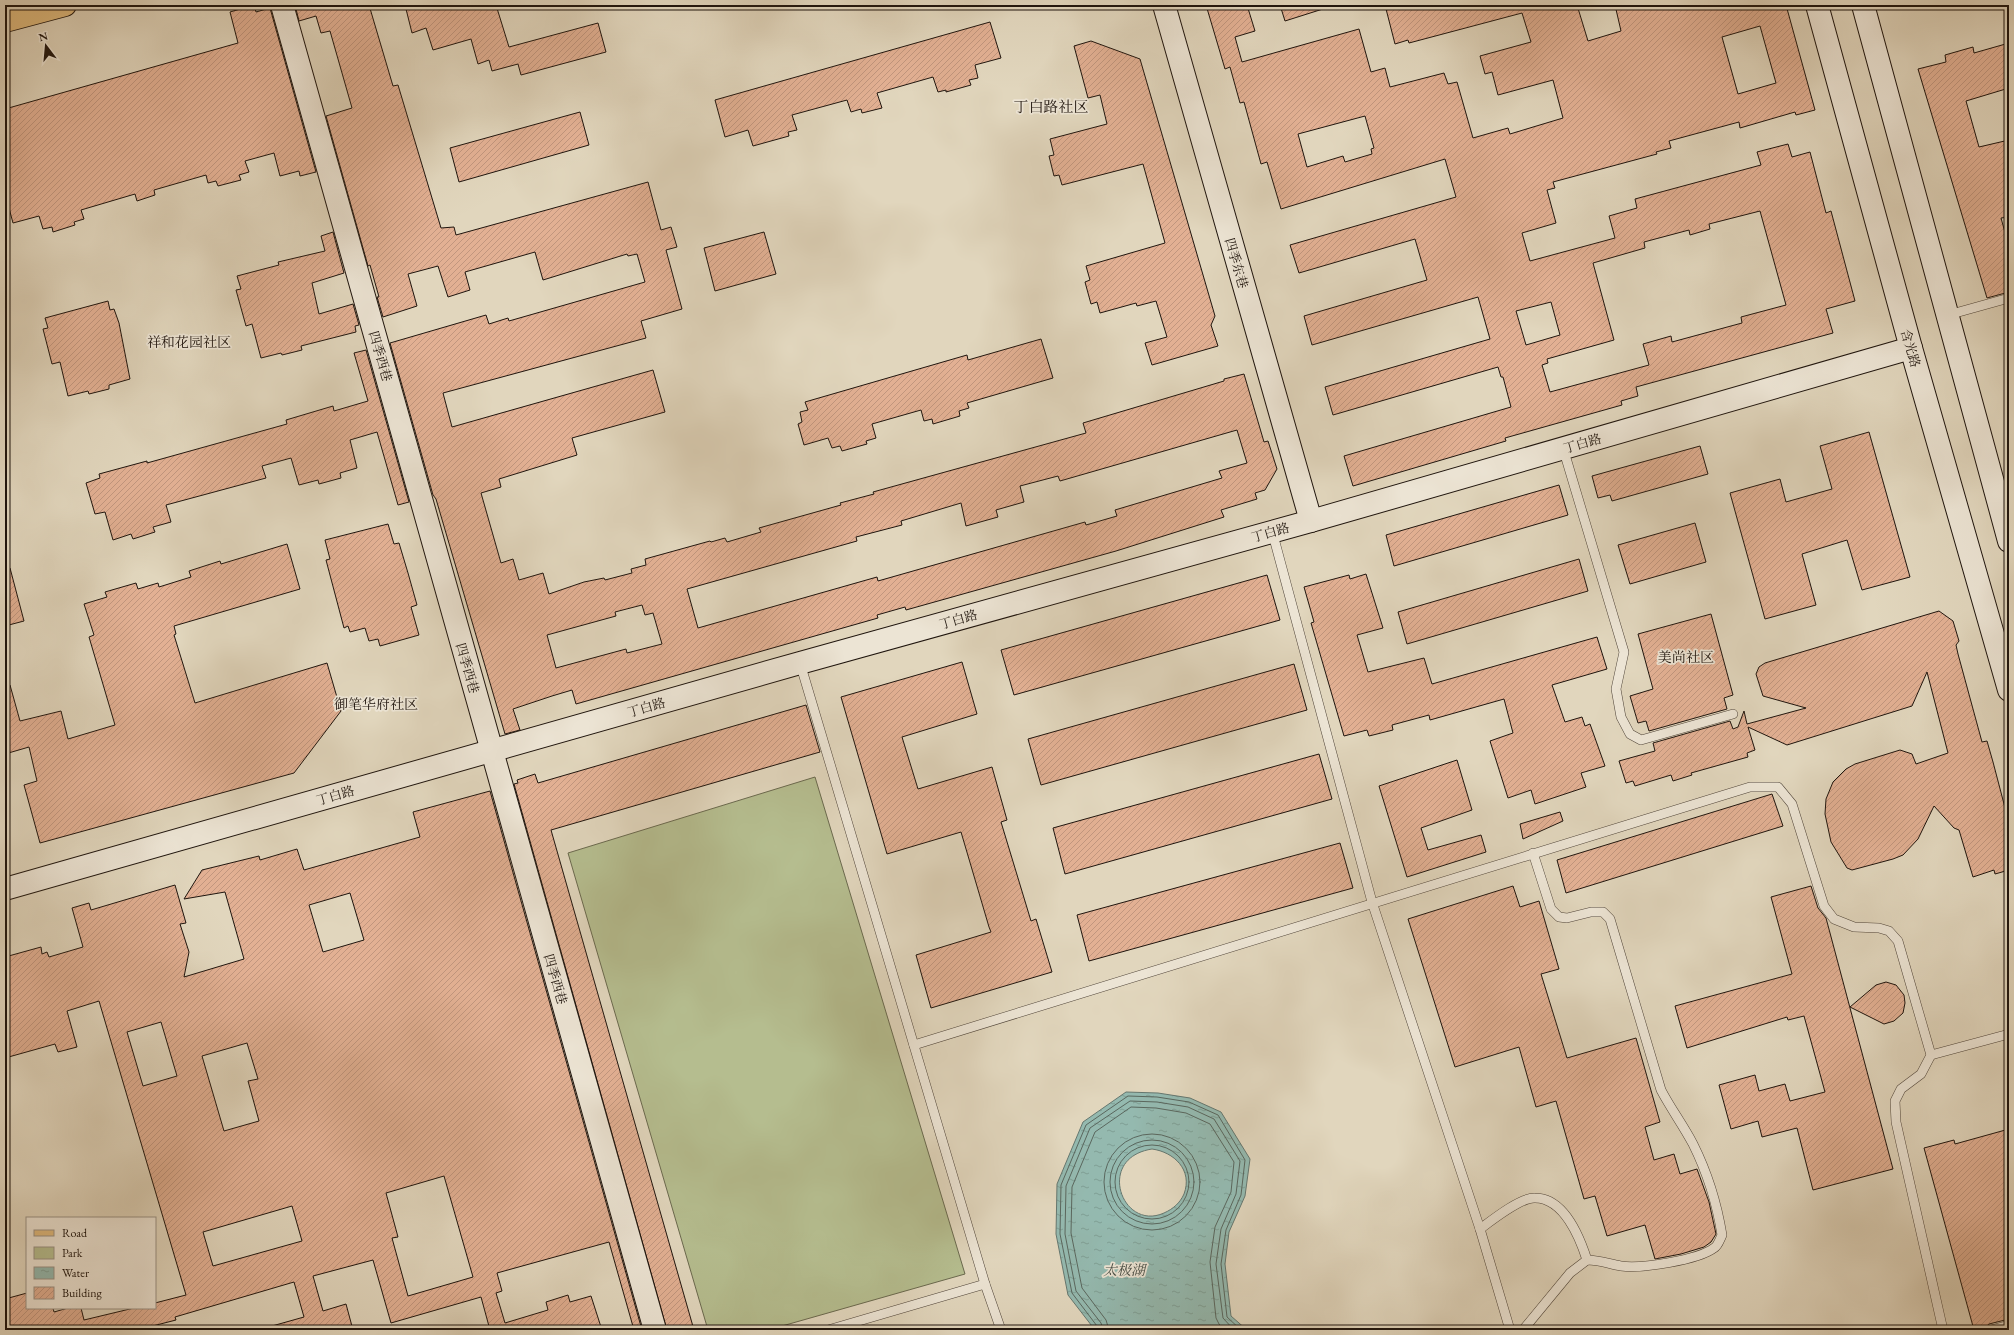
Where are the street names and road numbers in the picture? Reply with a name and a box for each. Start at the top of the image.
street label: 四季东巷 [1221,236,1252,290]
street label: 含光路 [1897,327,1924,369]
street label: 四季西巷 [365,329,396,383]
street label: 丁白路 [1561,430,1603,457]
street label: 丁白路 [1249,519,1291,546]
street label: 丁白路 [937,606,979,633]
street label: 四季西巷 [452,641,483,695]
street label: 丁白路 [625,694,667,721]
street label: 丁白路 [314,782,356,809]
street label: 四季西巷 [540,952,571,1006]

